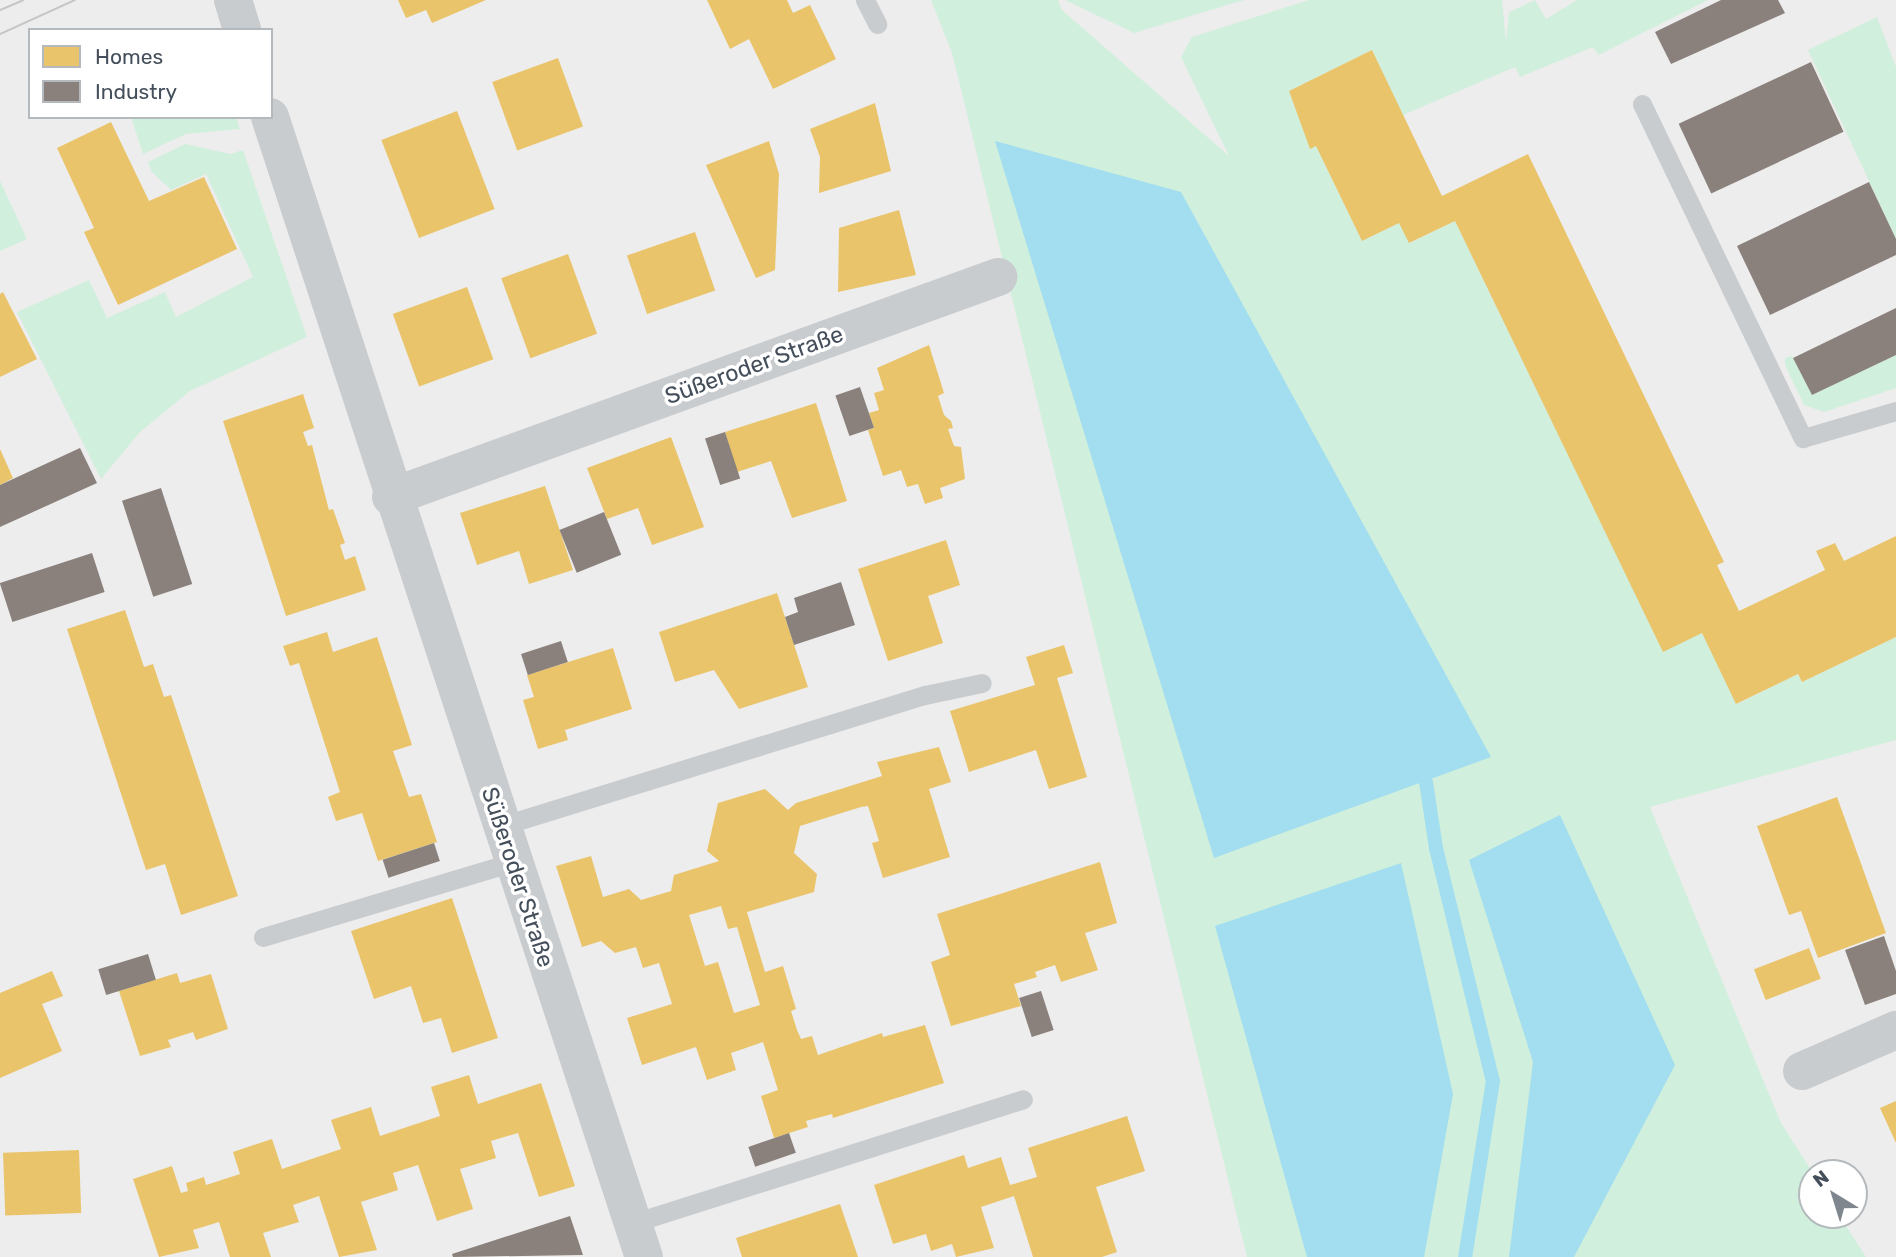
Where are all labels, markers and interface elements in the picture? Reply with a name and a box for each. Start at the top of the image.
legend [28,28,273,119]
text: Homes [95,44,163,69]
text: Industry [95,79,177,104]
street label: Süßeroder Straße [661,320,847,410]
street label: Süßeroder Straße [476,783,560,971]
north arrow [1798,1159,1868,1229]
text: N [1809,1165,1833,1192]

